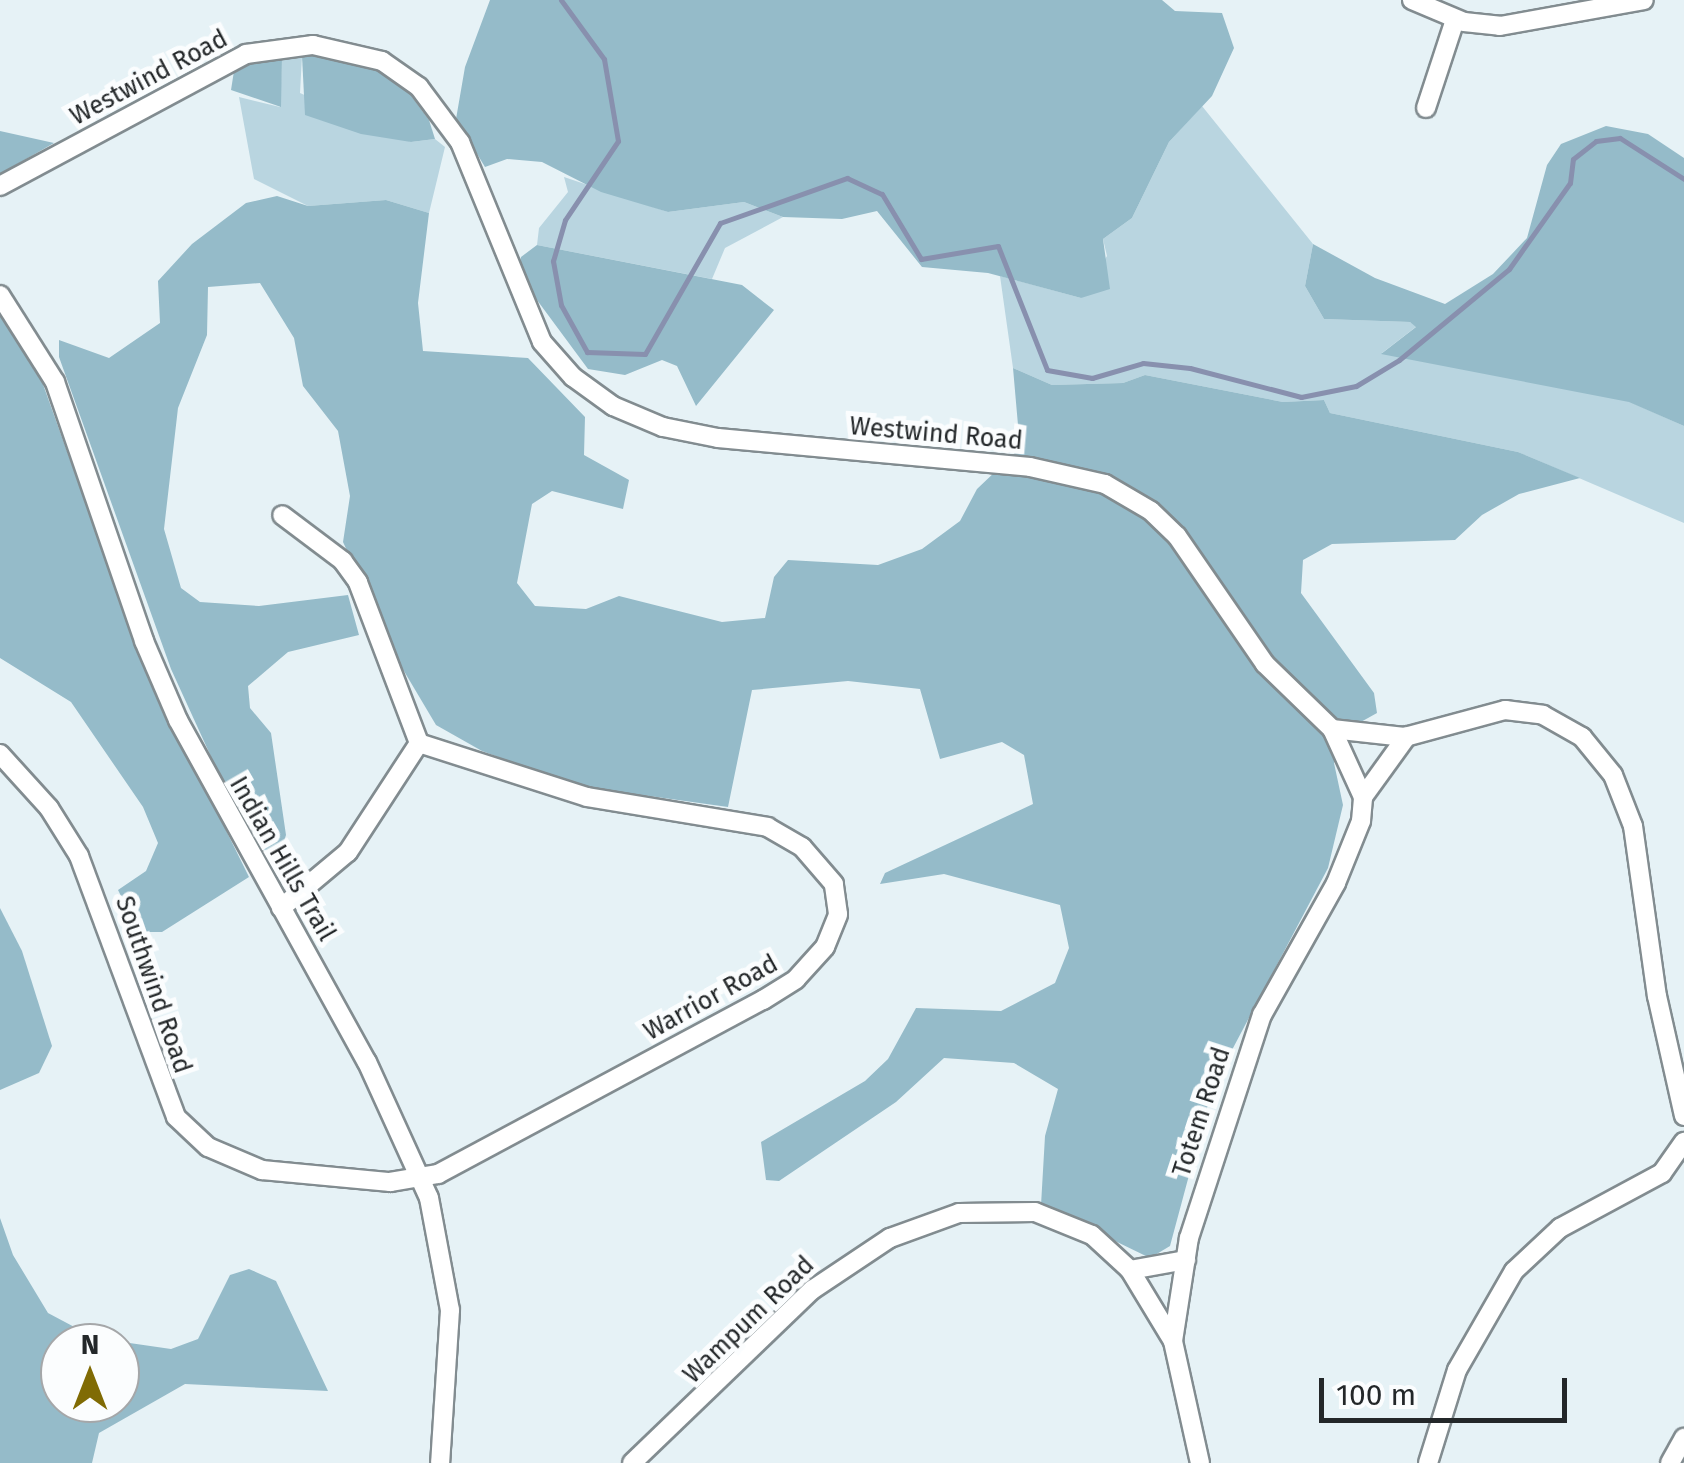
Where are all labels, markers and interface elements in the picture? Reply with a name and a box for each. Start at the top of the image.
street label: Westwind Road [65,24,233,132]
street label: Westwind Road [848,411,1024,457]
street label: Indian Hills Trail [223,771,341,947]
street label: Southwind Road [109,893,197,1077]
street label: Warrior Road [639,949,783,1047]
street label: Totem Road [1167,1044,1237,1180]
street label: Wampum Road [677,1250,821,1390]
north arrow [40,1323,140,1423]
text: N [81,1328,99,1361]
scale bar [1324,1358,1572,1420]
text: 100 m [1336,1377,1416,1413]

